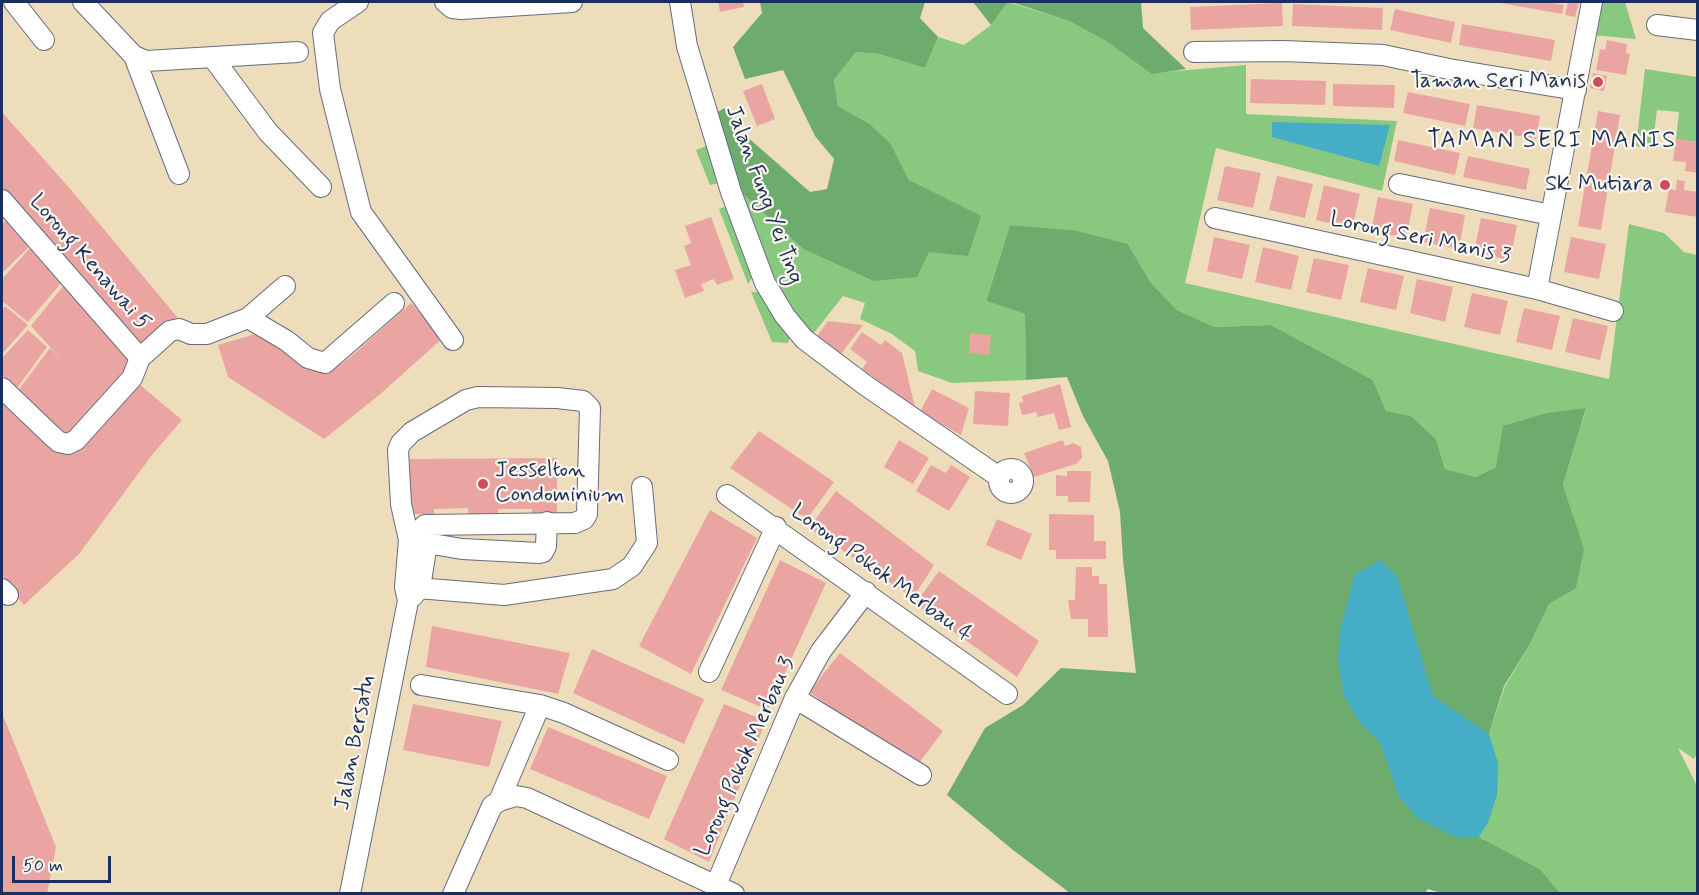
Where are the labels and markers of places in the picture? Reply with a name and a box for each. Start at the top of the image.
place label: Taman Seri Manis [1410,69,1586,95]
marker: Taman Seri Manis [1591,75,1605,89]
place label: SK Mutiara [1545,172,1653,198]
marker: SK Mutiara [1658,178,1672,192]
place label: Jesselton Condominium [495,458,624,510]
marker: Jesselton Condominium [476,477,490,491]

